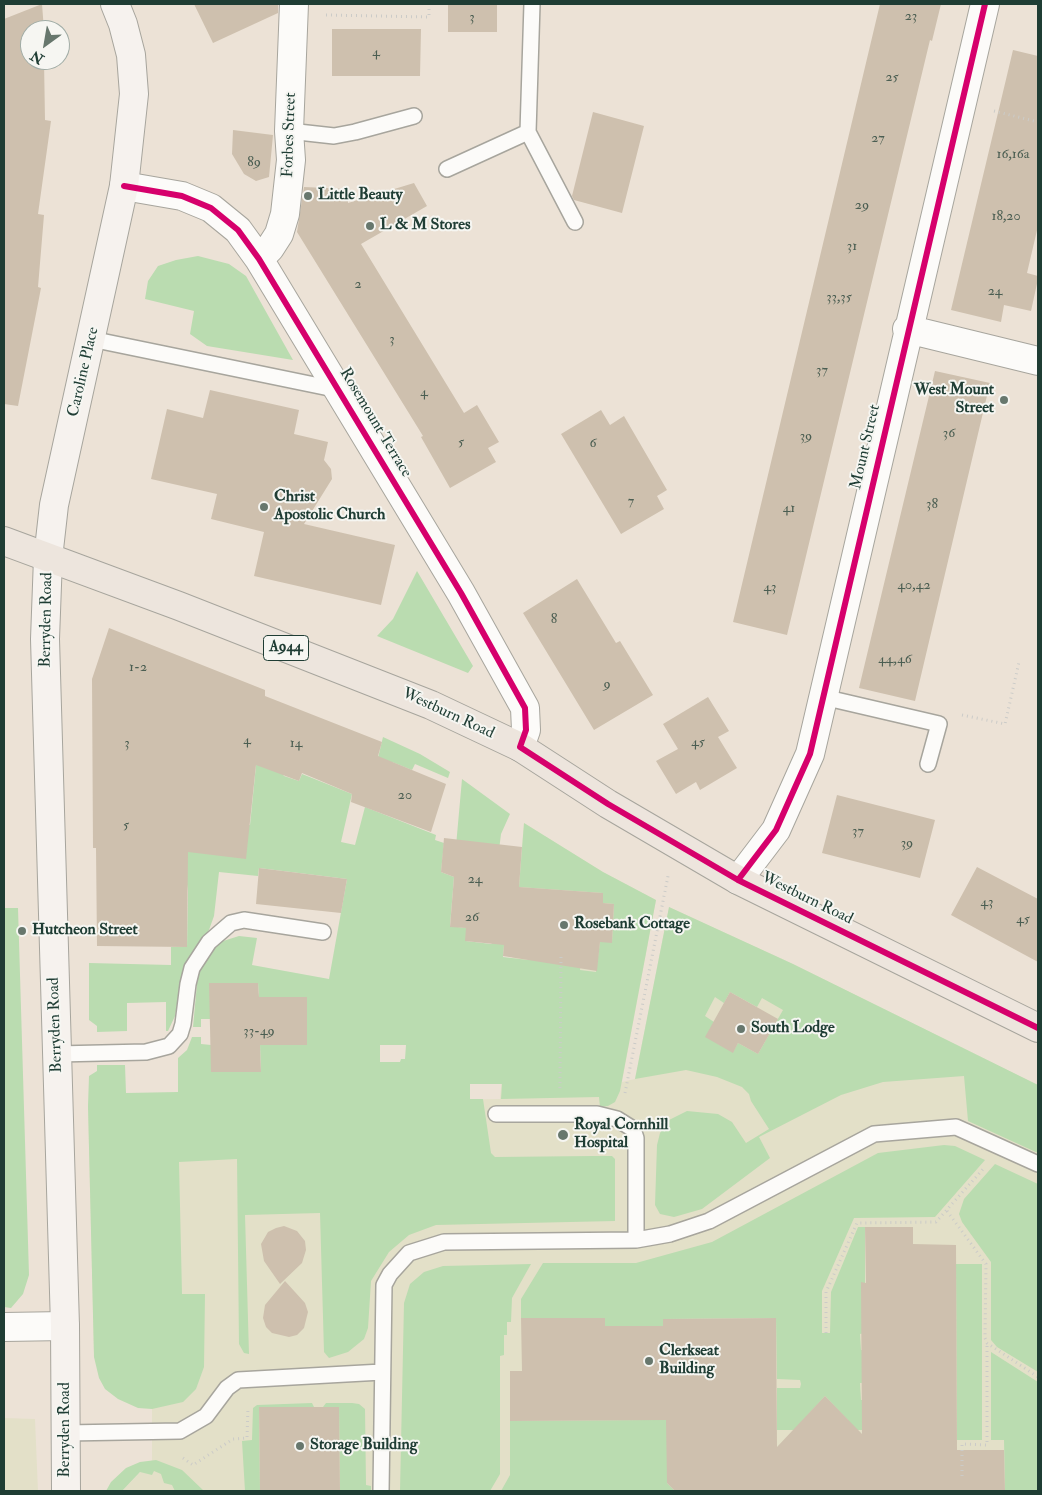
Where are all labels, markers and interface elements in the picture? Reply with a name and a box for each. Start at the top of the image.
house number: 23 [905,9,917,25]
house number: 3 [469,10,475,26]
north arrow [20,20,70,70]
house number: 4 [372,45,380,61]
text: N [27,47,47,68]
house number: 25 [885,70,899,86]
street label: Forbes Street [279,92,301,178]
house number: 27 [871,131,885,147]
house number: 16,16a [996,147,1030,163]
house number: 89 [247,155,261,171]
place label: Little Beauty [318,186,402,206]
marker: Little Beauty [302,190,314,202]
house number: 29 [855,198,869,214]
house number: 18,20 [991,209,1021,225]
place label: L & M Stores [380,216,470,236]
marker: L & M Stores [364,220,376,232]
house number: 31 [847,239,857,255]
house number: 2 [354,277,362,293]
house number: 24 [988,284,1002,300]
house number: 33,35 [826,290,852,306]
street label: Caroline Place [64,325,104,419]
house number: 3 [389,332,395,348]
house number: 37 [816,363,828,379]
street label: Rosemount Terrace [335,365,415,481]
place label: West Mount Street [914,381,994,419]
house number: 4 [420,385,428,401]
marker: West Mount Street [998,394,1010,406]
street label: Mount Street [847,403,885,491]
house number: 36 [943,426,955,442]
house number: 39 [800,429,812,445]
house number: 5 [458,435,464,451]
house number: 6 [589,436,597,452]
place label: Christ Apostolic Church [274,488,385,526]
house number: 7 [628,494,634,510]
house number: 38 [926,497,938,513]
marker: Christ Apostolic Church [258,501,270,513]
house number: 41 [783,501,795,517]
street label: Berryden Road [37,572,57,668]
house number: 40,42 [897,578,931,594]
house number: 43 [764,580,776,596]
house number: 8 [551,612,557,628]
road number: A944 [264,636,308,660]
house number: 44,46 [878,652,912,668]
house number: 1-2 [129,660,147,676]
house number: 9 [603,677,611,693]
street label: Westburn Road [399,684,497,744]
house number: 4 [243,733,251,749]
house number: 45 [691,735,705,751]
house number: 3 [124,736,130,752]
house number: 14 [290,736,302,752]
house number: 20 [398,788,412,804]
house number: 5 [123,818,129,834]
house number: 37 [852,824,864,840]
house number: 39 [901,836,913,852]
street label: Westburn Road [758,869,856,929]
house number: 24 [468,872,482,888]
house number: 43 [981,895,993,911]
house number: 26 [465,910,479,926]
house number: 45 [1016,912,1030,928]
place label: Rosebank Cottage [574,915,690,935]
marker: Rosebank Cottage [558,919,570,931]
place label: Hutcheon Street [32,921,138,941]
marker: Hutcheon Street [16,925,28,937]
street label: Berryden Road [45,977,67,1073]
place label: South Lodge [751,1019,835,1039]
marker: South Lodge [735,1023,747,1035]
house number: 33-49 [243,1024,275,1040]
place label: Royal Cornhill Hospital [574,1116,668,1154]
marker: Royal Cornhill Hospital [556,1128,570,1142]
place label: Clerkseat Building [659,1342,719,1380]
marker: Clerkseat Building [643,1355,655,1367]
street label: Berryden Road [56,1382,76,1478]
place label: Storage Building [310,1436,418,1456]
marker: Storage Building [294,1440,306,1452]

